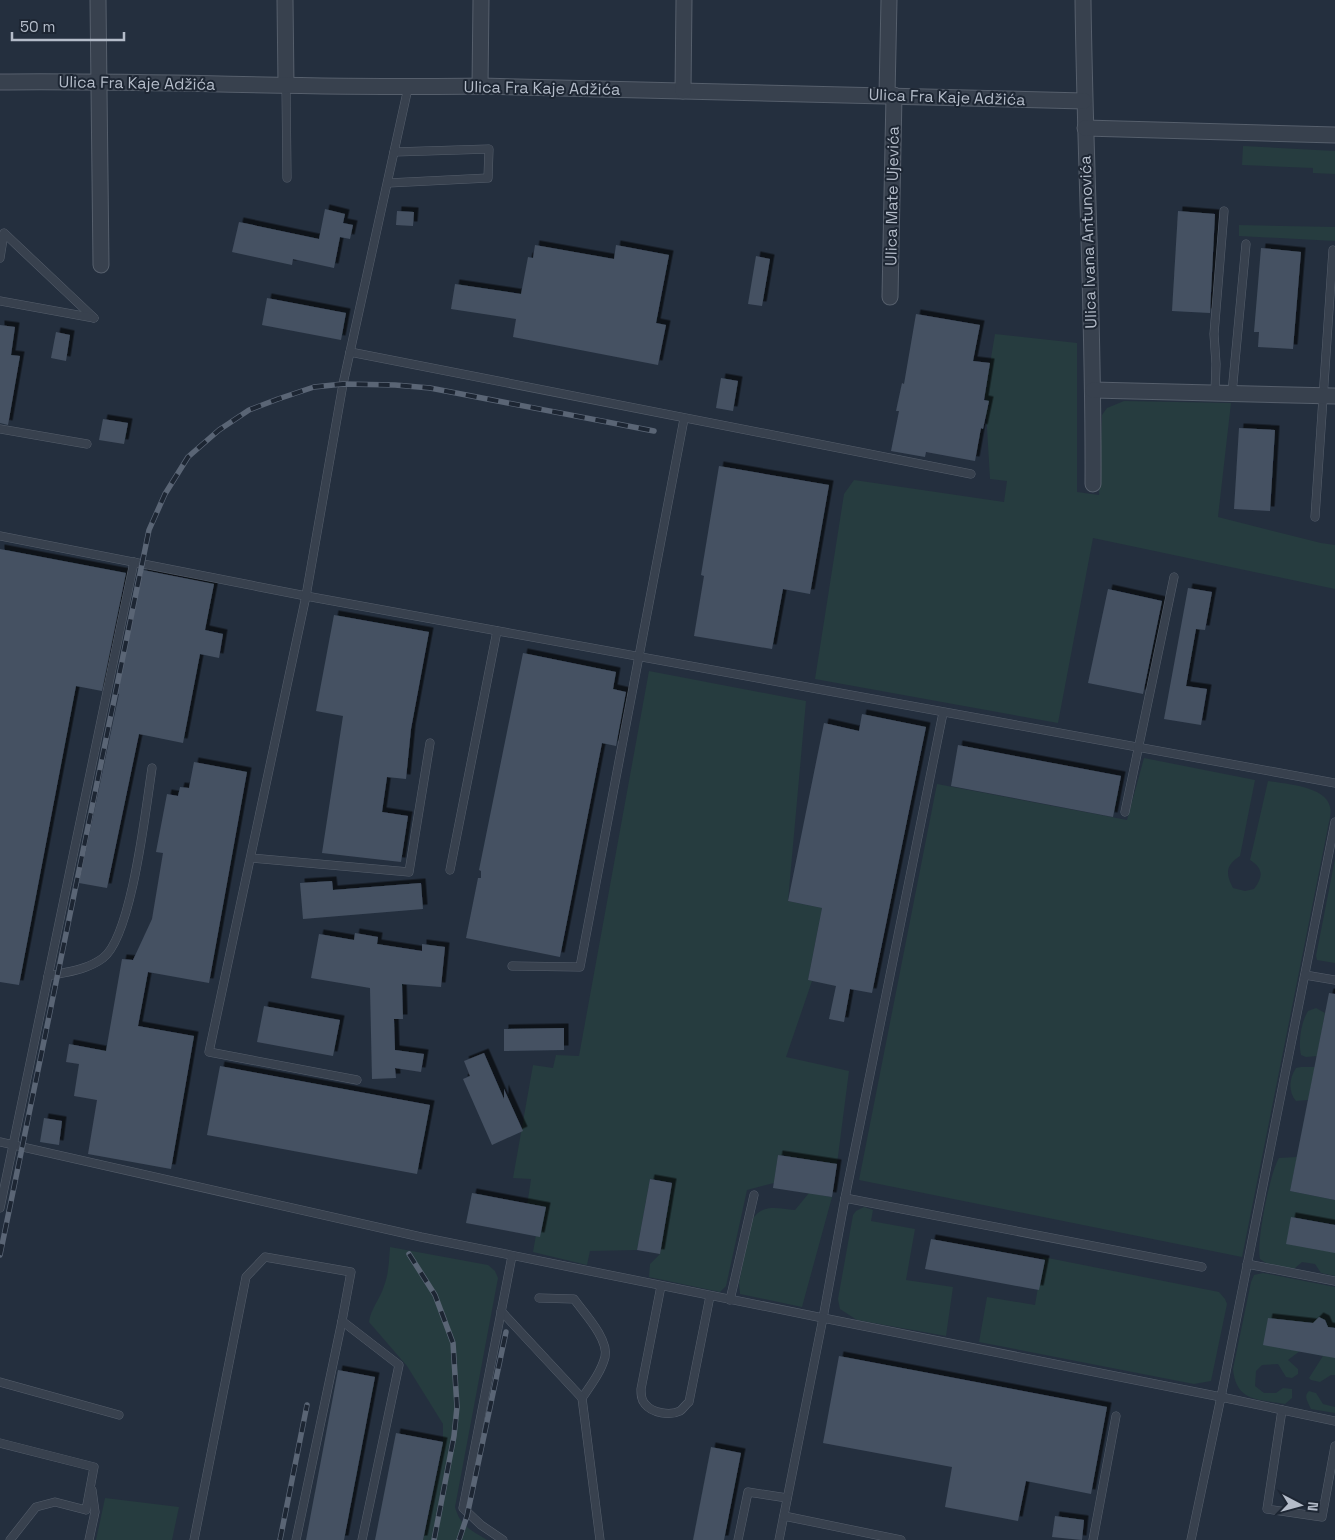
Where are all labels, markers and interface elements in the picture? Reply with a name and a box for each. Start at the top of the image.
scale bar [12,10,125,42]
text: 50 m [20,17,55,36]
street label: Ulica Fra Kaje Adžića [58,71,216,95]
street label: Ulica Fra Kaje Adžića [463,76,621,100]
street label: Ulica Fra Kaje Adžića [868,84,1026,110]
street label: Ulica Mate Ujevića [880,126,904,266]
street label: Ulica Ivana Antunovića [1074,155,1102,329]
north arrow [1275,1480,1325,1530]
text: N [1303,1501,1322,1512]

